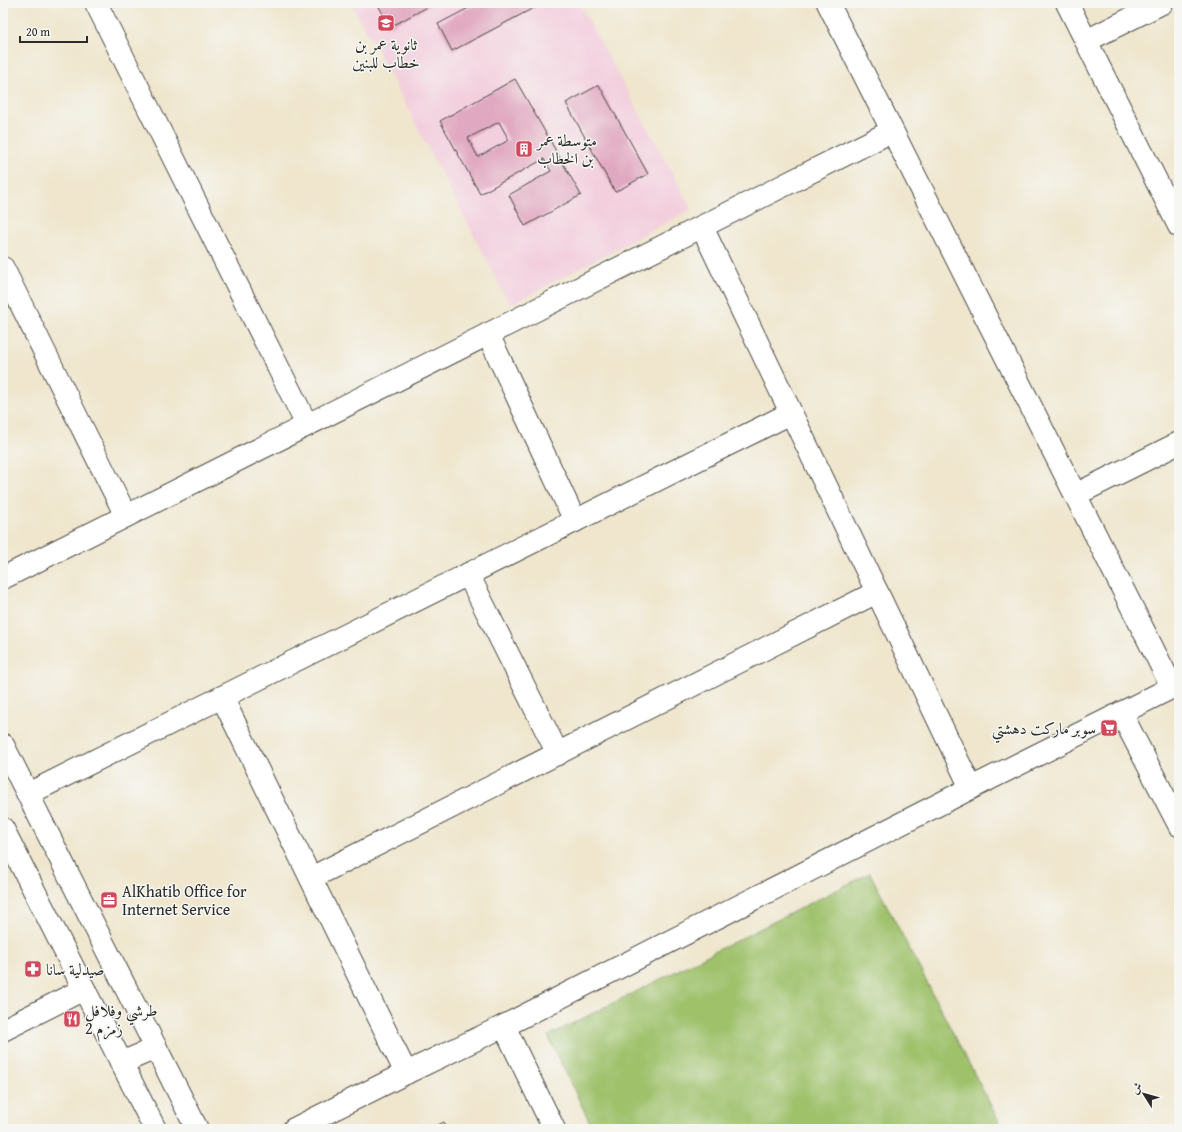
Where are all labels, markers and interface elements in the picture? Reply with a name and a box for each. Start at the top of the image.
school or university icon: ثانوية عمر بن خطاب للبنين [376,13,396,33]
scale bar [20,18,87,44]
text: 20 m [26,23,50,40]
place label: ثانوية عمر بن خطاب للبنين [352,32,420,74]
place label: متوسطة عمر بن الخطاب [535,128,597,170]
building icon: متوسطة عمر بن الخطاب [514,139,534,159]
place label: سوبر ماركت دهشتي [992,716,1096,744]
supermarket icon: سوبر ماركت دهشتي [1099,718,1119,738]
place label: AlKhatib Office for Internet Service [122,879,247,921]
office icon: AlKhatib Office for Internet Service [99,890,119,910]
place label: صيدلية سانا [46,957,104,981]
pharmacy icon: صيدلية سانا [23,959,43,979]
place label: طرشي وفلافل زمزم 2 [85,998,157,1043]
restaurant icon: طرشي وفلافل زمزم 2 [62,1009,82,1029]
north arrow [1124,1074,1164,1114]
text: ش [1126,1079,1146,1097]

